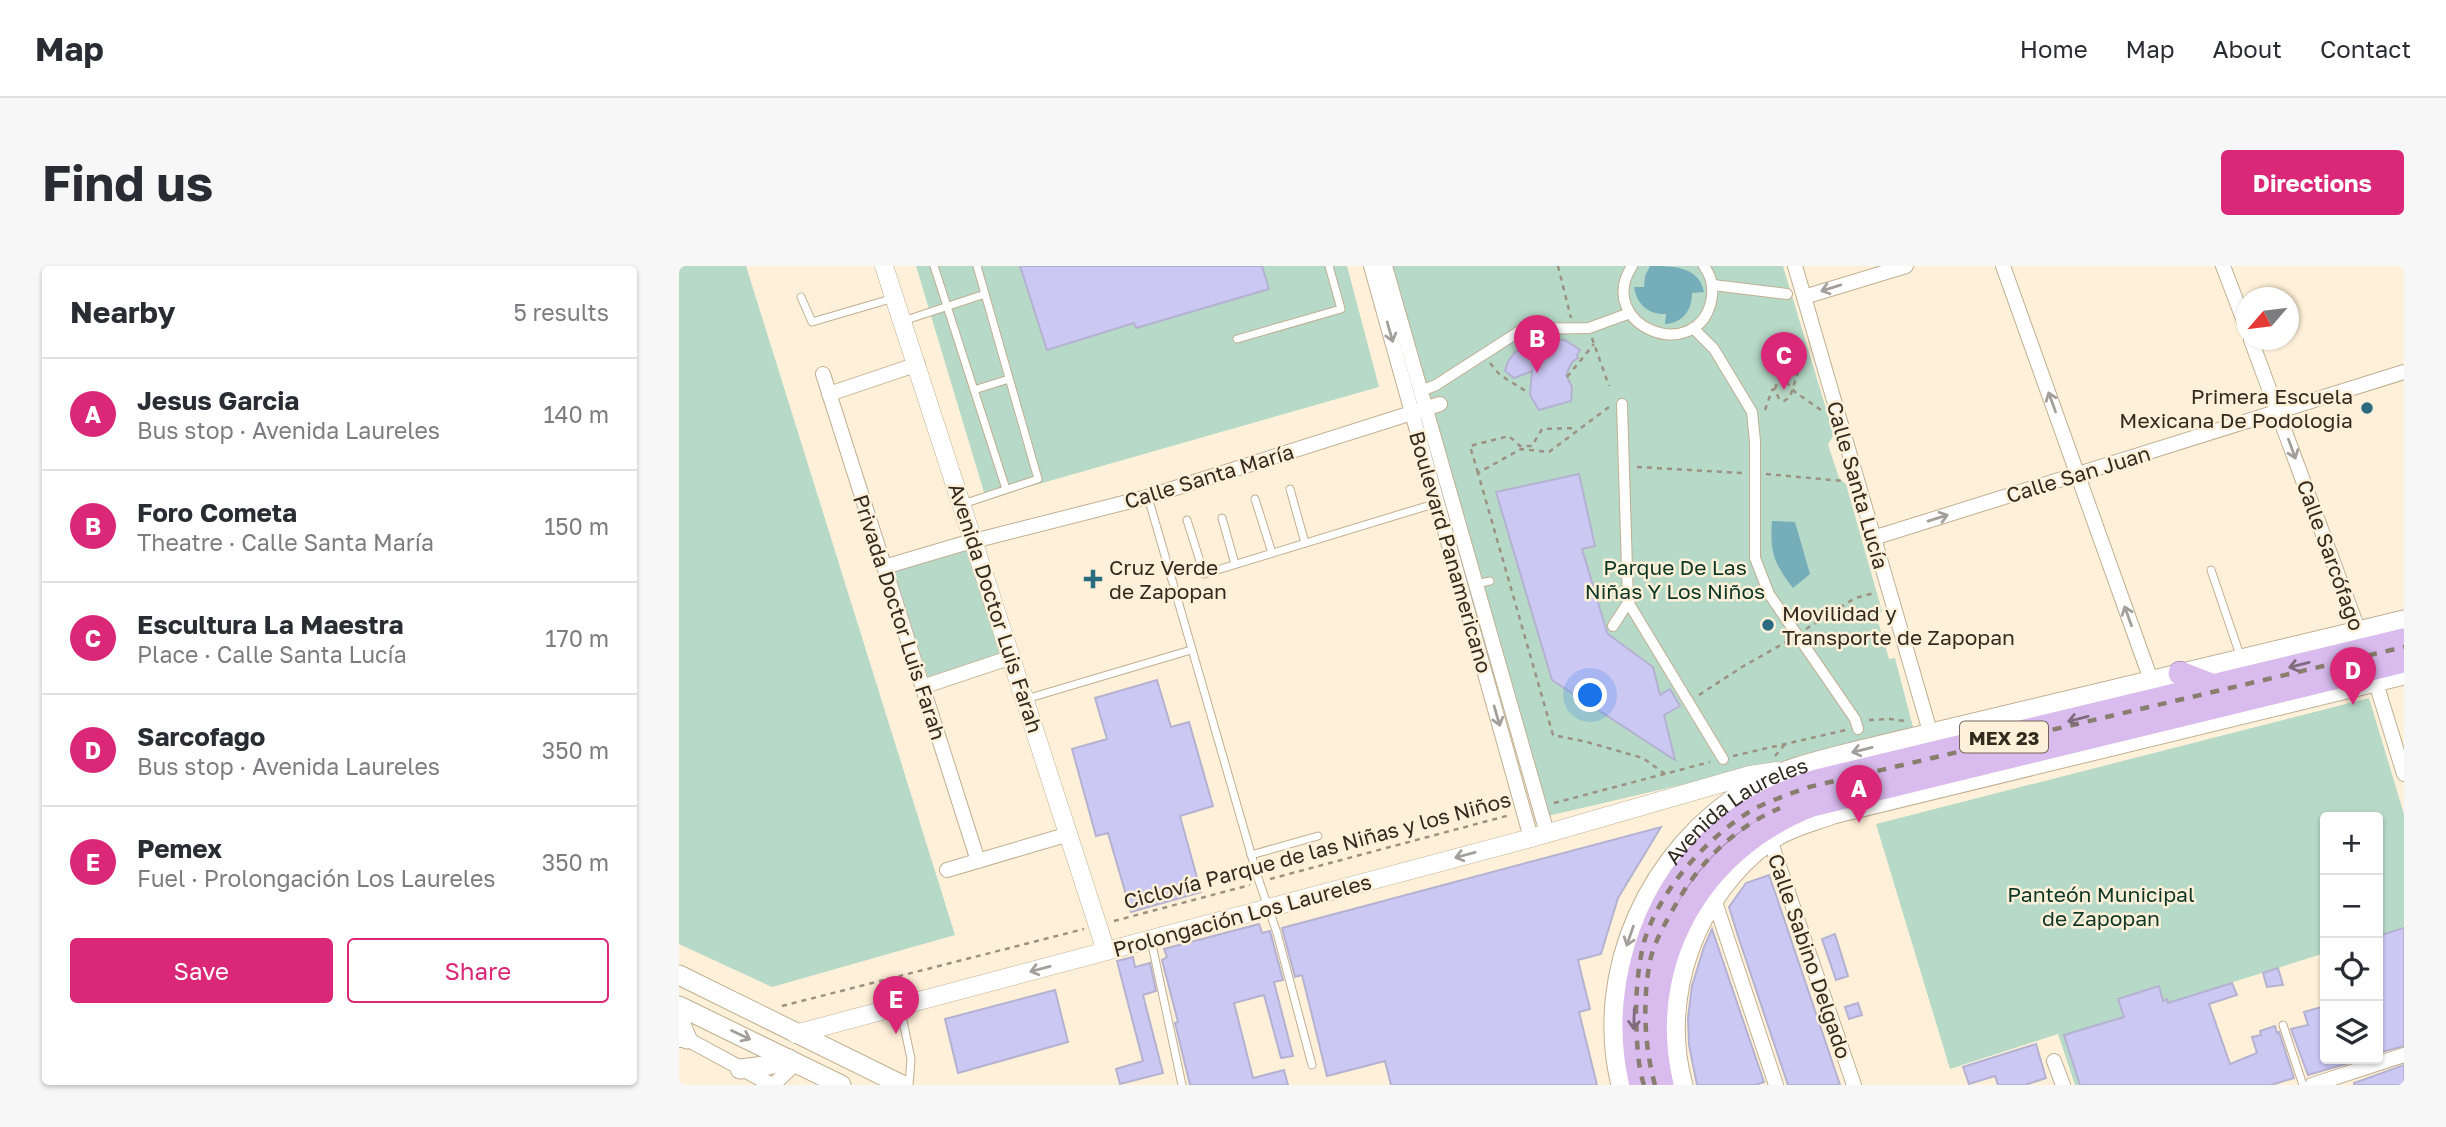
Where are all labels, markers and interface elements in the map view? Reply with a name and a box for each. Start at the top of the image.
text: Map [35,29,104,68]
text: Home [2020,34,2088,63]
text: Map [2126,34,2175,63]
text: About [2213,34,2282,63]
text: Contact [2320,34,2411,63]
button: Directions [2221,150,2404,215]
text: Find us [42,153,213,212]
one-way arrow [1821,283,1843,296]
north arrow [2236,287,2299,350]
text: Nearby [70,294,175,330]
text: 5 results [513,298,609,326]
pin: B [1514,315,1560,373]
one-way arrow [1384,321,1397,343]
pin: C [1761,332,1807,390]
place label: Primera Escuela Mexicana De Podologia [2119,383,2353,433]
text: Jesus Garcia [137,385,299,416]
one-way arrow [2044,391,2057,413]
street label: Calle Santa Lucía [1822,398,1894,572]
text: A [85,400,101,428]
text: 140 m [543,400,609,428]
marker: Primera Escuela Mexicana De Podologia [2359,400,2375,416]
text: Bus stop · Avenida Laureles [137,416,440,444]
street label: Boulevard Panamericano [1404,428,1498,676]
street label: Calle Santa María [1121,438,1297,514]
one-way arrow [2287,438,2299,460]
street label: Calle San Juan [2003,440,2153,508]
street label: Calle Sarcófago [2292,476,2370,634]
street label: Avenida Doctor Luis Farah [943,480,1049,736]
street label: Privada Doctor Luis Farah [848,491,952,743]
text: Foro Cometa [137,497,297,528]
one-way arrow [1927,510,1949,523]
text: B [85,512,101,540]
text: 150 m [544,512,609,540]
text: Theatre · Calle Santa María [137,528,434,556]
place label: Cruz Verde de Zapopan [1109,554,1227,604]
park label: Parque De Las Niñas Y Los Niños [1585,554,1765,604]
marker: Cruz Verde de Zapopan [1083,569,1103,589]
place label: Movilidad y Transporte de Zapopan [1782,600,2015,650]
one-way arrow [2121,606,2133,628]
text: Escultura La Maestra [137,609,404,640]
marker: Movilidad y Transporte de Zapopan [1760,617,1776,633]
text: C [85,624,101,652]
text: 170 m [545,624,609,652]
text: Place · Calle Santa Lucía [137,640,407,668]
pin: D [2330,647,2376,705]
one-way arrow [2288,659,2311,672]
your location [1573,678,1607,712]
one-way arrow [1491,704,1504,727]
one-way arrow [2067,713,2090,726]
text: Sarcofago [137,721,265,752]
road number: MEX 23 [1960,722,2048,752]
text: D [85,736,101,764]
text: 350 m [542,736,609,764]
one-way arrow [1851,744,1874,757]
text: Bus stop · Avenida Laureles [137,752,440,780]
street label: Avenida Laureles [1659,752,1811,869]
pin: A [1836,765,1882,823]
street label: Ciclovía Parque de las Niñas y los Niños [1121,786,1513,914]
map controls [2320,812,2383,1064]
button: + [2320,812,2383,875]
text: Pemex [137,833,222,864]
text: E [86,848,100,876]
text: 350 m [542,848,609,876]
one-way arrow [1454,850,1476,863]
street label: Calle Sabino Delgado [1763,850,1857,1062]
text: Fuel · Prolongación Los Laureles [137,864,496,892]
street label: Prolongación Los Laureles [1110,868,1374,962]
button: − [2320,875,2383,938]
park label: Panteón Municipal de Zapopan [2007,881,2195,931]
one-way arrow [1623,925,1636,947]
button: Save [70,938,333,1003]
button: Share [347,938,609,1003]
button: locate [2320,938,2383,1001]
one-way arrow [1029,963,1051,976]
pin: E [873,976,919,1034]
button: layers [2320,1001,2383,1064]
one-way arrow [1627,1007,1641,1030]
one-way arrow [730,1029,751,1043]

